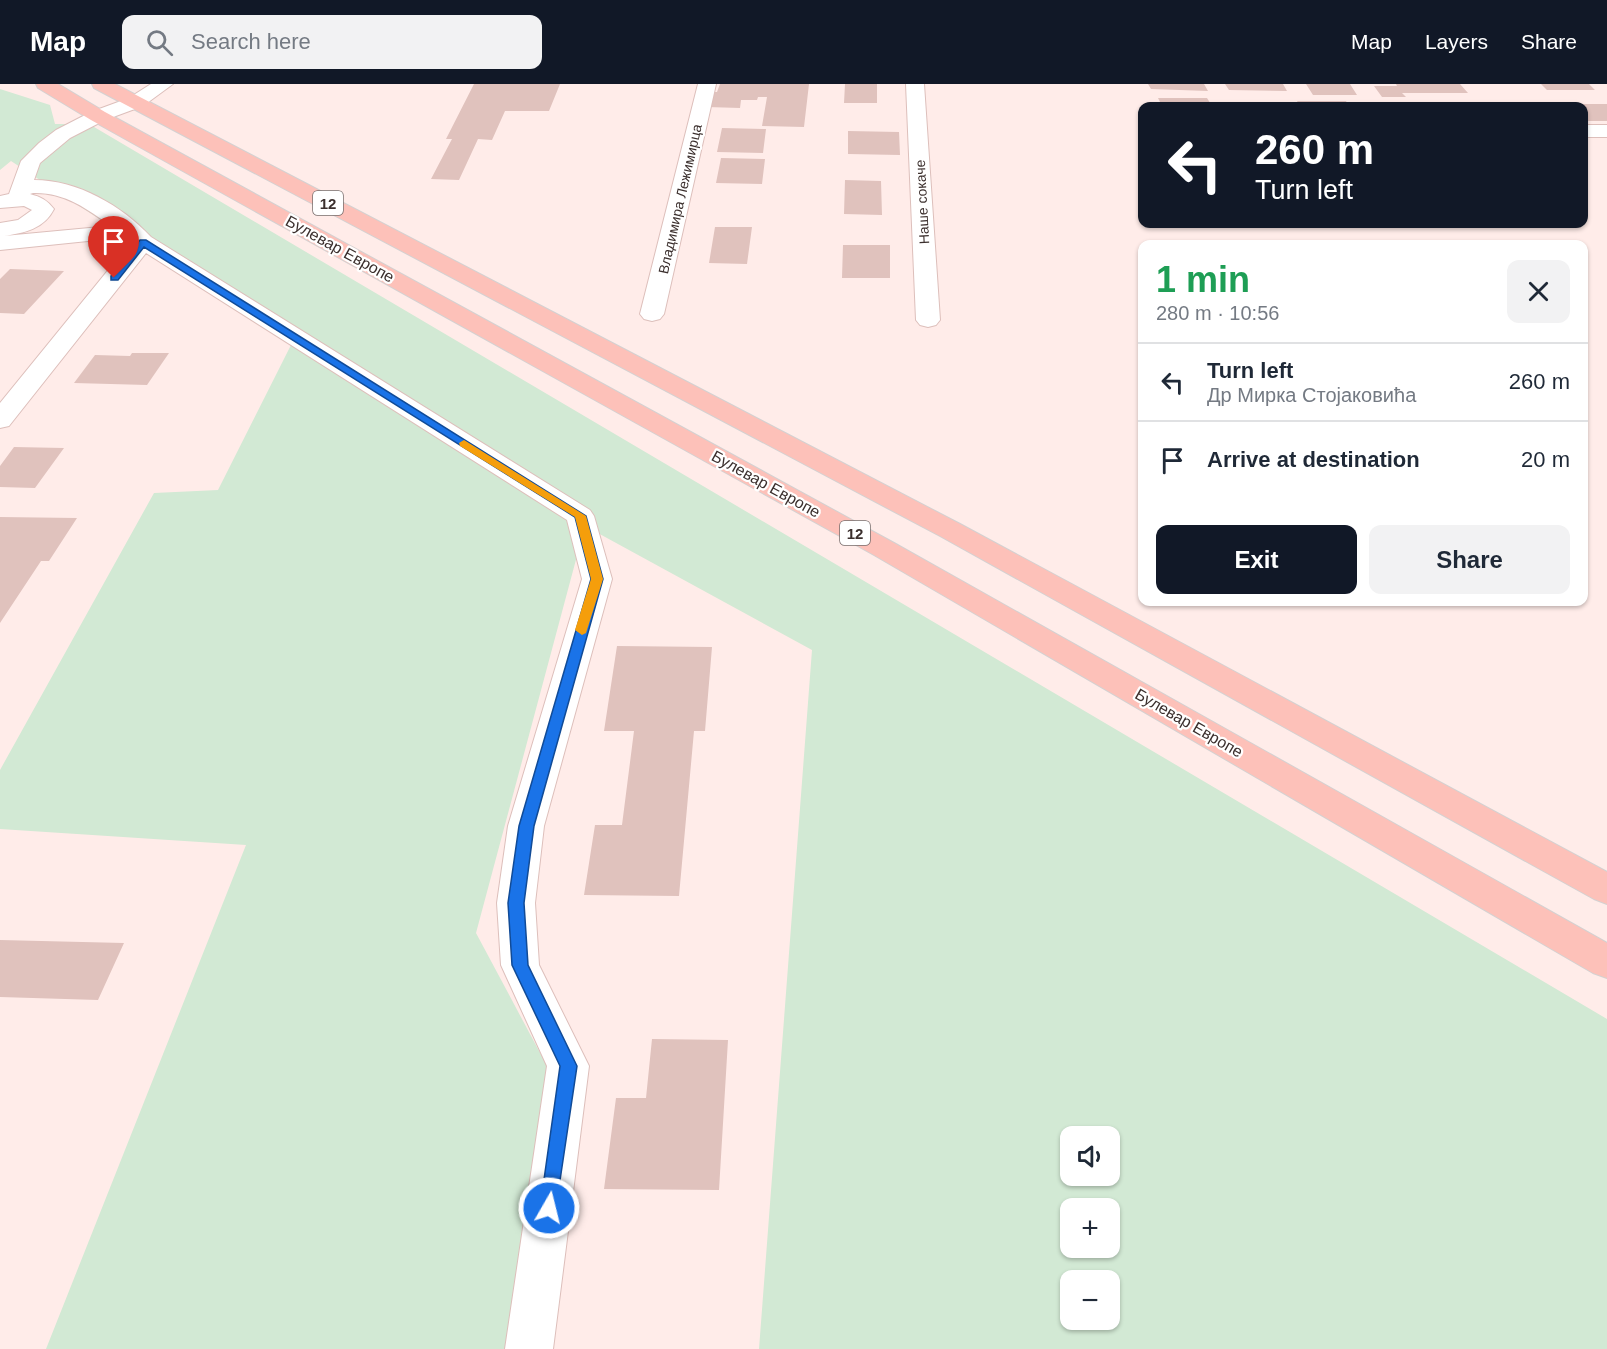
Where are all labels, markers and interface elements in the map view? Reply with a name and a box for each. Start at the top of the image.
search box [122,15,542,69]
text: Map [30,26,86,57]
icon: search [143,26,176,59]
text: Search here [191,29,311,54]
text: Map [1351,30,1392,53]
text: Layers [1425,30,1488,53]
text: Share [1521,30,1577,53]
street label: Владимира Лежимирца [655,122,705,275]
icon: left [1156,126,1234,204]
text: 260 m [1255,126,1374,173]
street label: Наше сокаче [912,159,932,245]
text: Turn left [1255,175,1353,205]
road number: 12 [313,191,343,215]
street label: Булевар Европе [283,212,397,286]
pin [88,216,139,278]
icon: arrive [97,225,130,258]
text: 1 min [1156,259,1250,300]
button: close [1507,260,1570,323]
text: 280 m · 10:56 [1156,302,1279,324]
text: Turn left [1207,358,1293,383]
icon: left [1156,366,1189,399]
text: 260 m [1509,369,1570,394]
text: Др Мирка Стојаковића [1207,384,1416,406]
icon: arrive [1156,444,1189,477]
street label: Булевар Европе [709,447,823,521]
text: Arrive at destination [1207,447,1420,472]
text: 20 m [1521,447,1570,472]
road number: 12 [840,521,870,545]
button: Exit [1156,525,1357,594]
button: Share [1369,525,1570,594]
street label: Булевар Европе [1132,685,1246,761]
map controls [1060,1126,1120,1330]
button: sound [1060,1126,1120,1186]
position arrow [517,1176,581,1240]
button: + [1060,1198,1120,1258]
button: − [1060,1270,1120,1330]

